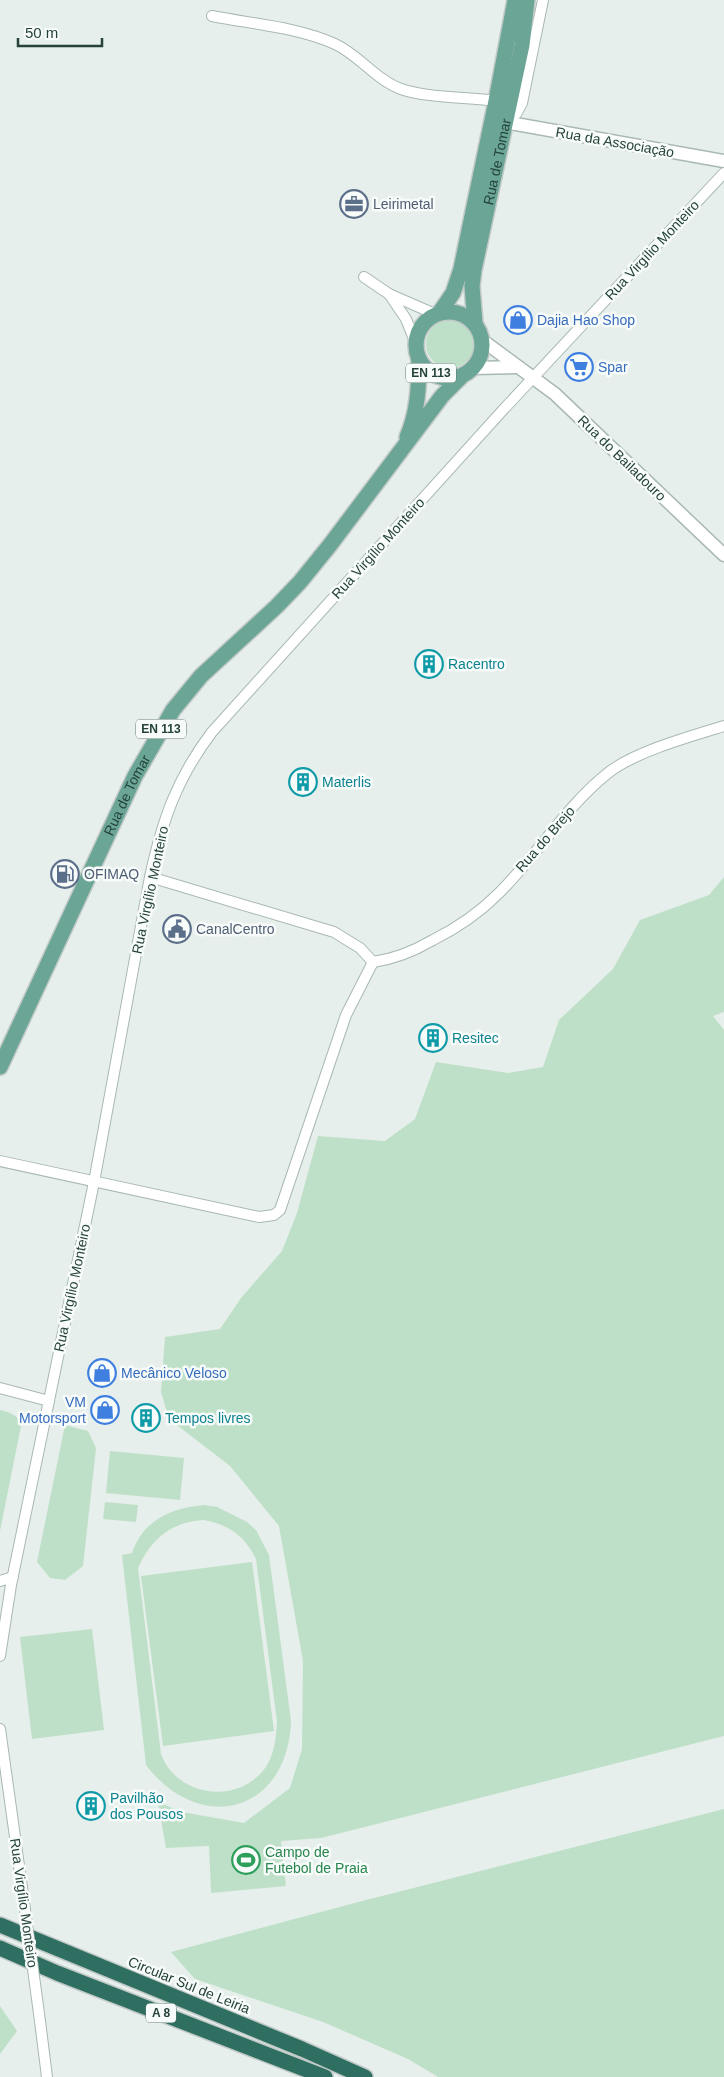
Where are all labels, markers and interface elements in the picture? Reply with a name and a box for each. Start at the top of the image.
scale bar [18,15,101,47]
text: 50 m [25,24,58,41]
street label: Rua de Tomar [480,117,514,206]
street label: Rua da Associação [555,124,676,160]
office icon: Leirimetal [339,189,369,219]
place label: Leirimetal [373,196,434,212]
street label: Rua Virgílio Monteiro [602,197,702,303]
shop icon: Dajia Hao Shop [503,305,533,335]
place label: Dajia Hao Shop [537,312,635,328]
supermarket icon: Spar [564,352,594,382]
place label: Spar [598,359,628,375]
road number: EN 113 [406,363,456,382]
street label: Rua do Bailadouro [575,412,669,504]
street label: Rua Virgílio Monteiro [328,494,428,602]
building icon: Racentro [414,649,444,679]
place label: Racentro [448,656,505,672]
road number: EN 113 [136,720,186,739]
street label: Rua de Tomar [101,752,154,838]
building icon: Materlis [288,767,318,797]
place label: Materlis [322,774,371,790]
street label: Rua do Brejo [512,803,578,875]
street label: Rua Virgílio Monteiro [129,824,171,955]
fuel station icon: OFIMAQ [50,859,80,889]
place label: OFIMAQ [84,866,139,882]
public building icon: CanalCentro [162,914,192,944]
place label: CanalCentro [196,921,275,937]
building icon: Resitec [418,1023,448,1053]
place label: Resitec [452,1030,499,1046]
street label: Rua Virgílio Monteiro [51,1222,93,1353]
shop icon: Mecânico Veloso [87,1358,117,1388]
place label: Mecânico Veloso [121,1365,227,1381]
place label: VM Motorsport [19,1394,86,1426]
shop icon: VM Motorsport [90,1395,120,1425]
building icon: Tempos livres [131,1403,161,1433]
place label: Tempos livres [165,1410,251,1426]
place label: Pavilhão dos Pousos [110,1790,183,1822]
building icon: Pavilhão dos Pousos [76,1791,106,1821]
street label: Rua Virgílio Monteiro [7,1837,41,1969]
place label: Campo de Futebol de Praia [265,1844,368,1876]
sports icon: Campo de Futebol de Praia [231,1845,261,1875]
street label: Circular Sul de Leiria [126,1953,252,2017]
road number: A 8 [146,2004,176,2022]

